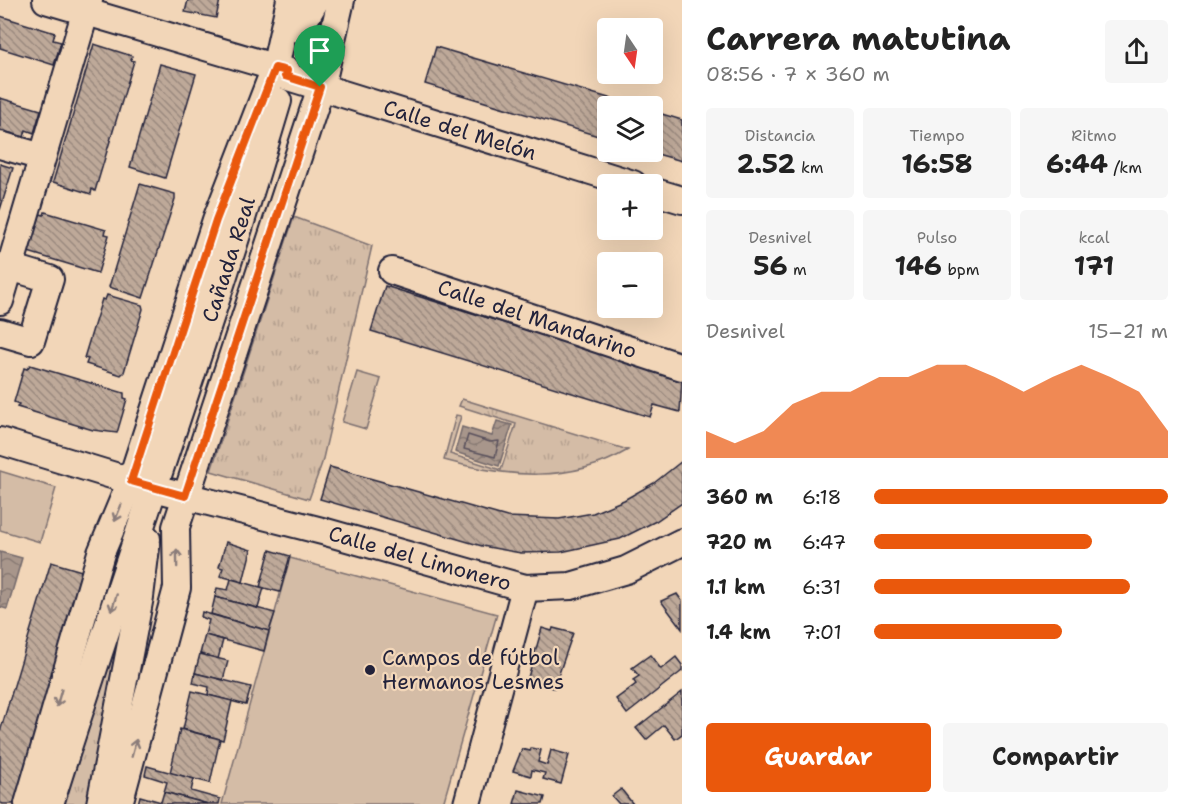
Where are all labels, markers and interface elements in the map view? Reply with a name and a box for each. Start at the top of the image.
text: Carrera matutina [706,16,1011,61]
north arrow [597,18,663,84]
map controls [597,18,663,318]
button: share [1105,20,1168,83]
pin [294,25,345,87]
icon: arrive [303,34,336,67]
text: 08:56 · 7 × 360 m [706,61,890,87]
street label: Calle del Melón [380,93,540,167]
button: layers [597,96,663,162]
text: Distancia [745,125,815,146]
text: Tiempo [909,125,965,146]
text: Ritmo [1071,125,1117,146]
text: 2.52 [736,146,796,181]
text: 16:58 [901,146,973,181]
text: 6:44 [1046,146,1108,181]
text: km [796,157,824,178]
text: /km [1108,157,1142,178]
button: + [597,174,663,240]
street label: Cañada Real [196,193,262,326]
text: Desnivel [749,227,812,248]
text: Pulso [917,227,957,248]
text: kcal [1078,227,1110,248]
text: 56 [753,248,788,283]
text: 146 [894,248,942,283]
text: 171 [1074,248,1114,283]
button: − [597,252,663,318]
text: m [788,259,807,280]
text: bpm [942,259,980,280]
street label: Calle del Mandarino [434,273,640,365]
text: Desnivel [706,318,785,344]
text: 15–21 m [1088,318,1168,344]
text: 360 m [706,484,773,510]
text: 6:18 [802,484,841,510]
one-way arrow [112,503,123,521]
street label: Calle del Limonero [325,519,514,597]
text: 720 m [706,529,772,555]
text: 6:47 [802,529,846,555]
one-way arrow [171,549,183,569]
text: 1.1 km [706,574,765,600]
text: 6:31 [802,574,841,600]
one-way arrow [108,593,119,612]
text: 1.4 km [706,619,771,645]
text: 7:01 [802,619,842,645]
place label: Campos de fútbol Hermanos Lesmes [382,644,564,696]
marker: Campos de fútbol Hermanos Lesmes [363,663,377,677]
one-way arrow [53,688,64,707]
button: Guardar [706,723,931,792]
button: Compartir [943,723,1168,792]
one-way arrow [129,738,141,757]

